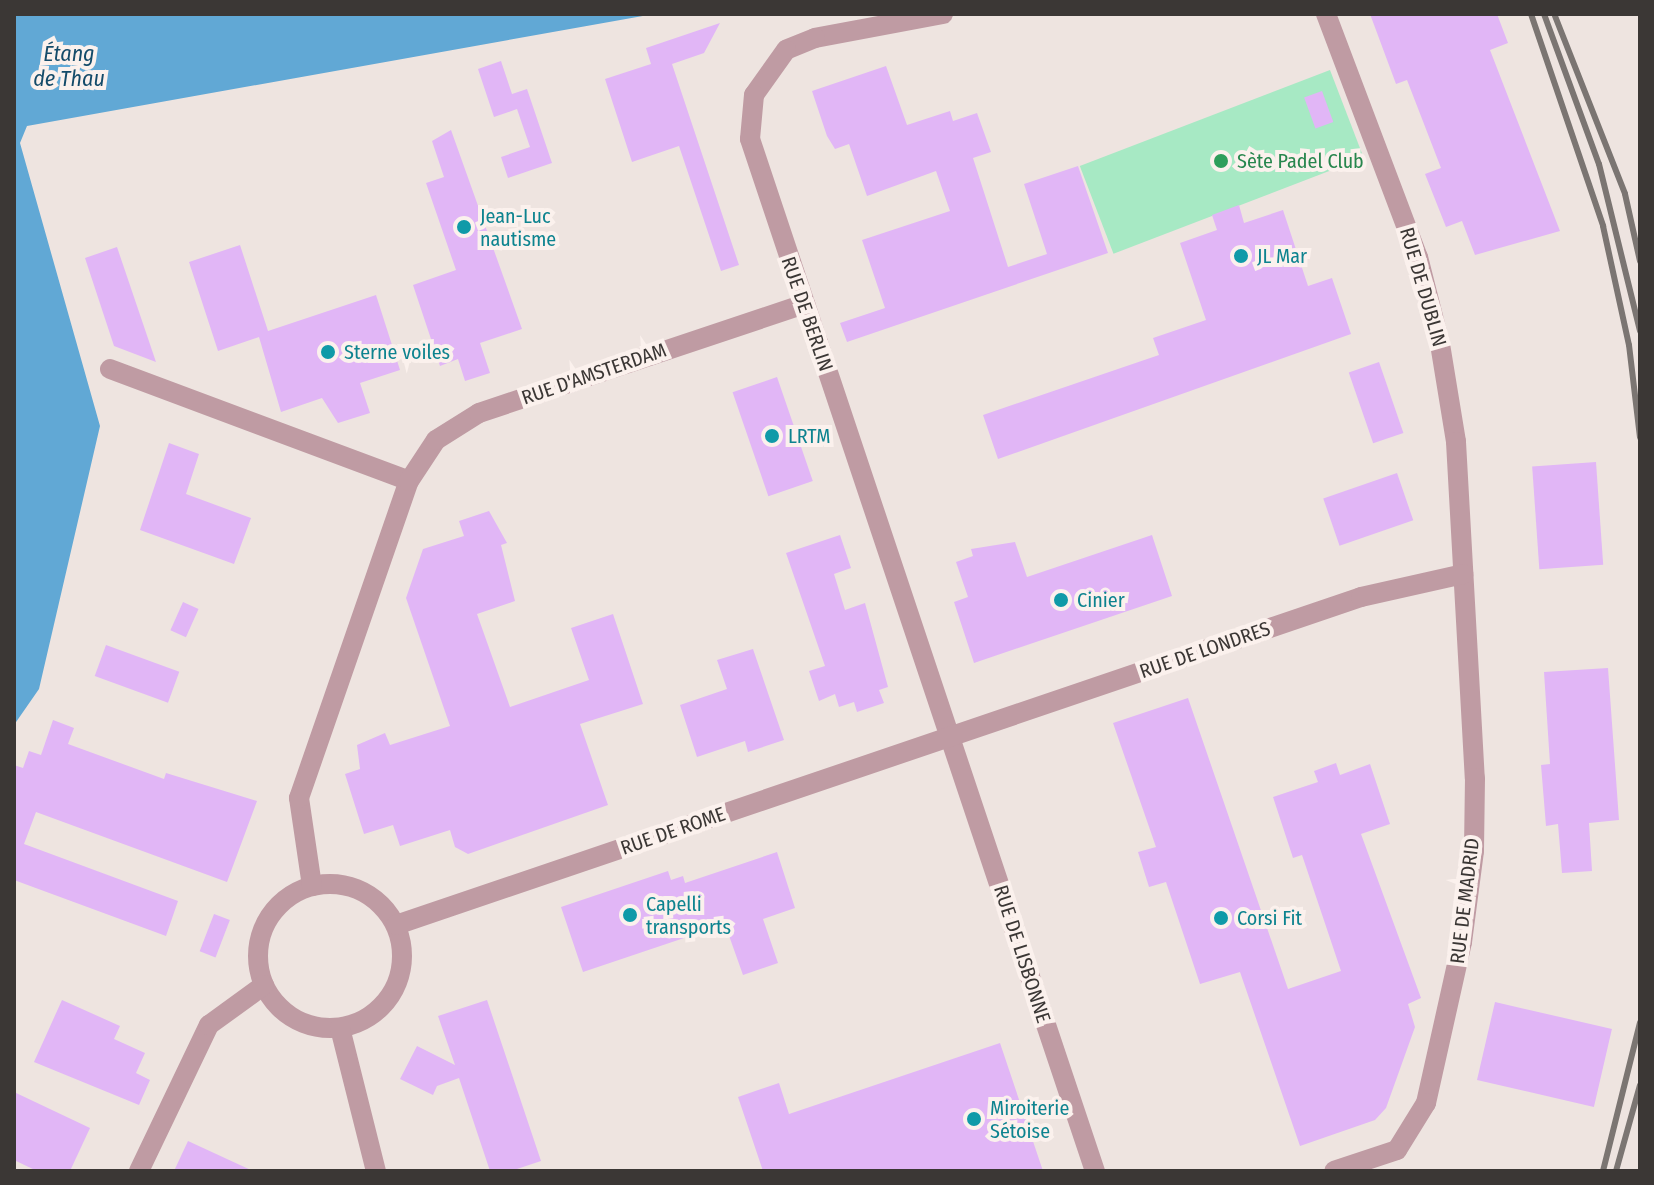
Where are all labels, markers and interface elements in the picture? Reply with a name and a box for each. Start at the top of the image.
water label: Étang de Thau [33,40,105,92]
place label: Sète Padel Club [1237,149,1364,173]
marker: Sète Padel Club [1212,152,1230,170]
place label: Jean-Luc nautisme [480,204,556,251]
marker: Jean-Luc nautisme [455,218,473,236]
street label: RUE DE DUBLIN [1395,225,1451,349]
place label: JL Mar [1257,244,1307,268]
marker: JL Mar [1232,247,1250,265]
street label: RUE DE BERLIN [776,253,838,375]
street label: RUE D'AMSTERDAM [519,338,669,410]
place label: Sterne voiles [344,340,450,364]
marker: Sterne voiles [319,343,337,361]
place label: LRTM [788,424,830,448]
marker: LRTM [763,427,781,445]
place label: Cinier [1077,588,1125,612]
marker: Cinier [1052,591,1070,609]
street label: RUE DE LONDRES [1137,616,1273,684]
street label: RUE DE ROME [618,802,728,860]
street label: RUE DE MADRID [1445,837,1485,965]
street label: RUE DE LISBONNE [988,882,1056,1026]
place label: Capelli transports [646,892,731,939]
marker: Capelli transports [621,906,639,924]
place label: Corsi Fit [1237,906,1302,930]
marker: Corsi Fit [1212,909,1230,927]
place label: Miroiterie Sétoise [990,1096,1069,1143]
marker: Miroiterie Sétoise [965,1110,983,1128]

